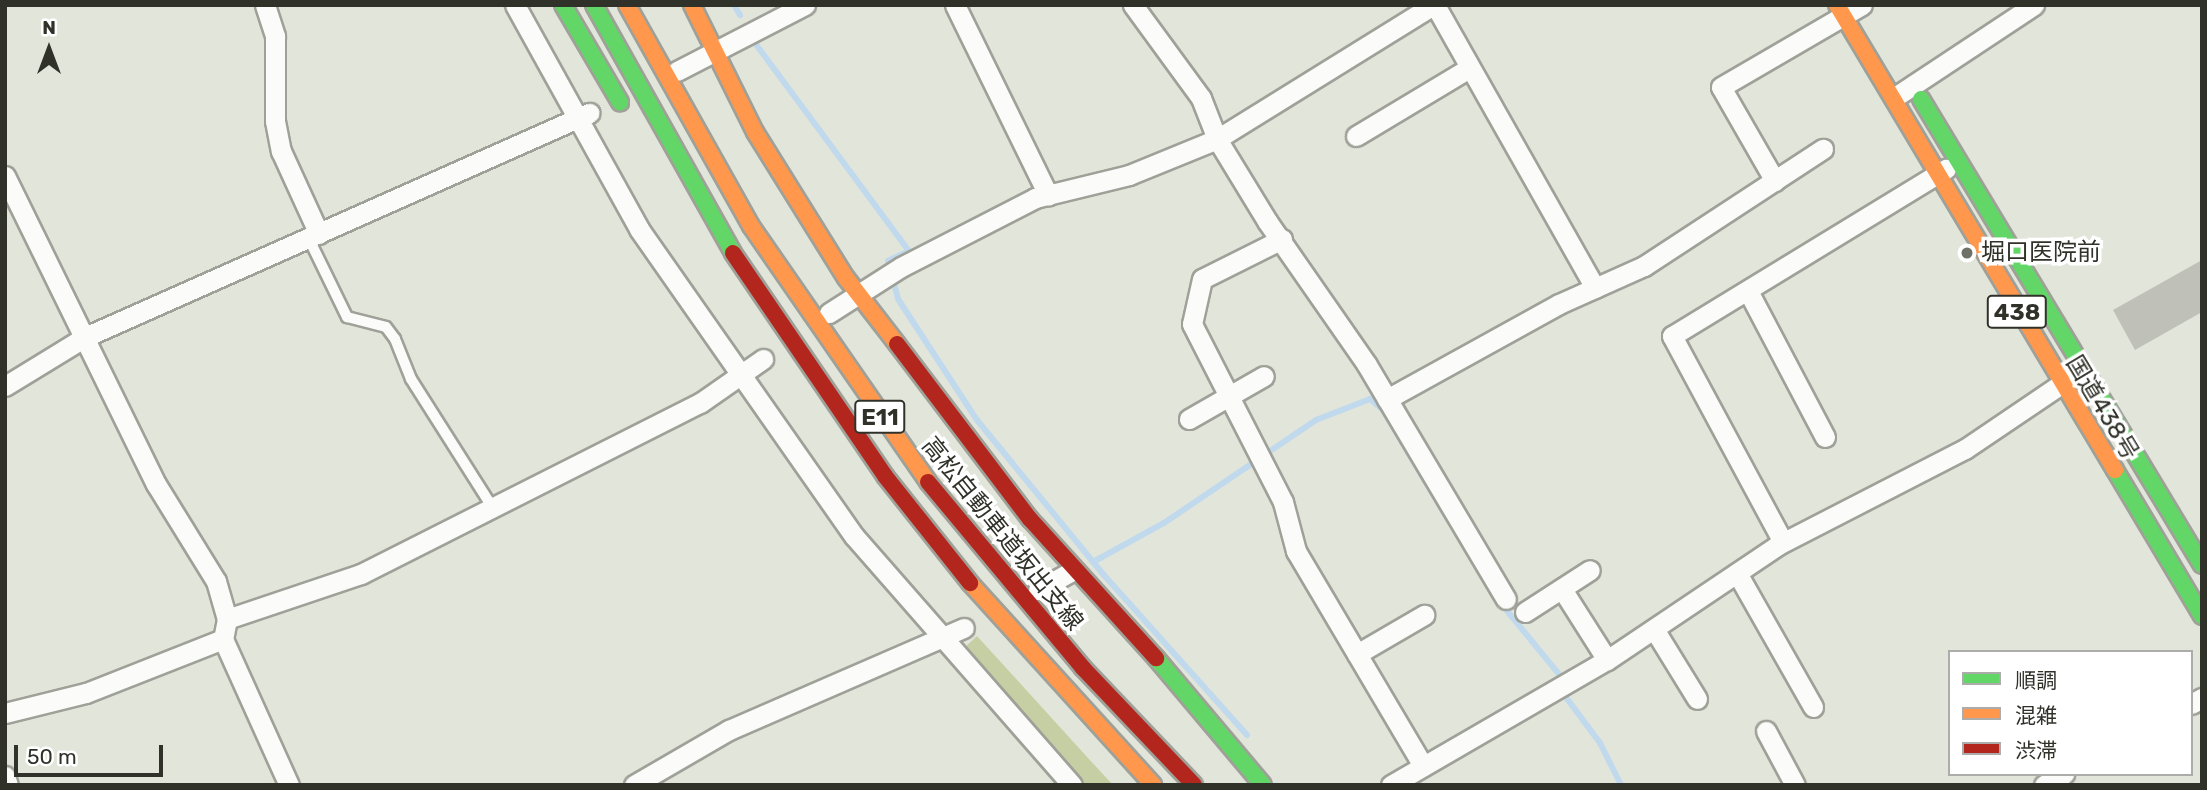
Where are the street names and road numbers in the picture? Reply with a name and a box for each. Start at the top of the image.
road number: 438 [1986,292,2048,332]
street label: 国道438号 [2060,351,2144,465]
road number: E11 [854,398,906,436]
street label: 高松自動車道坂出支線 [915,432,1089,636]

